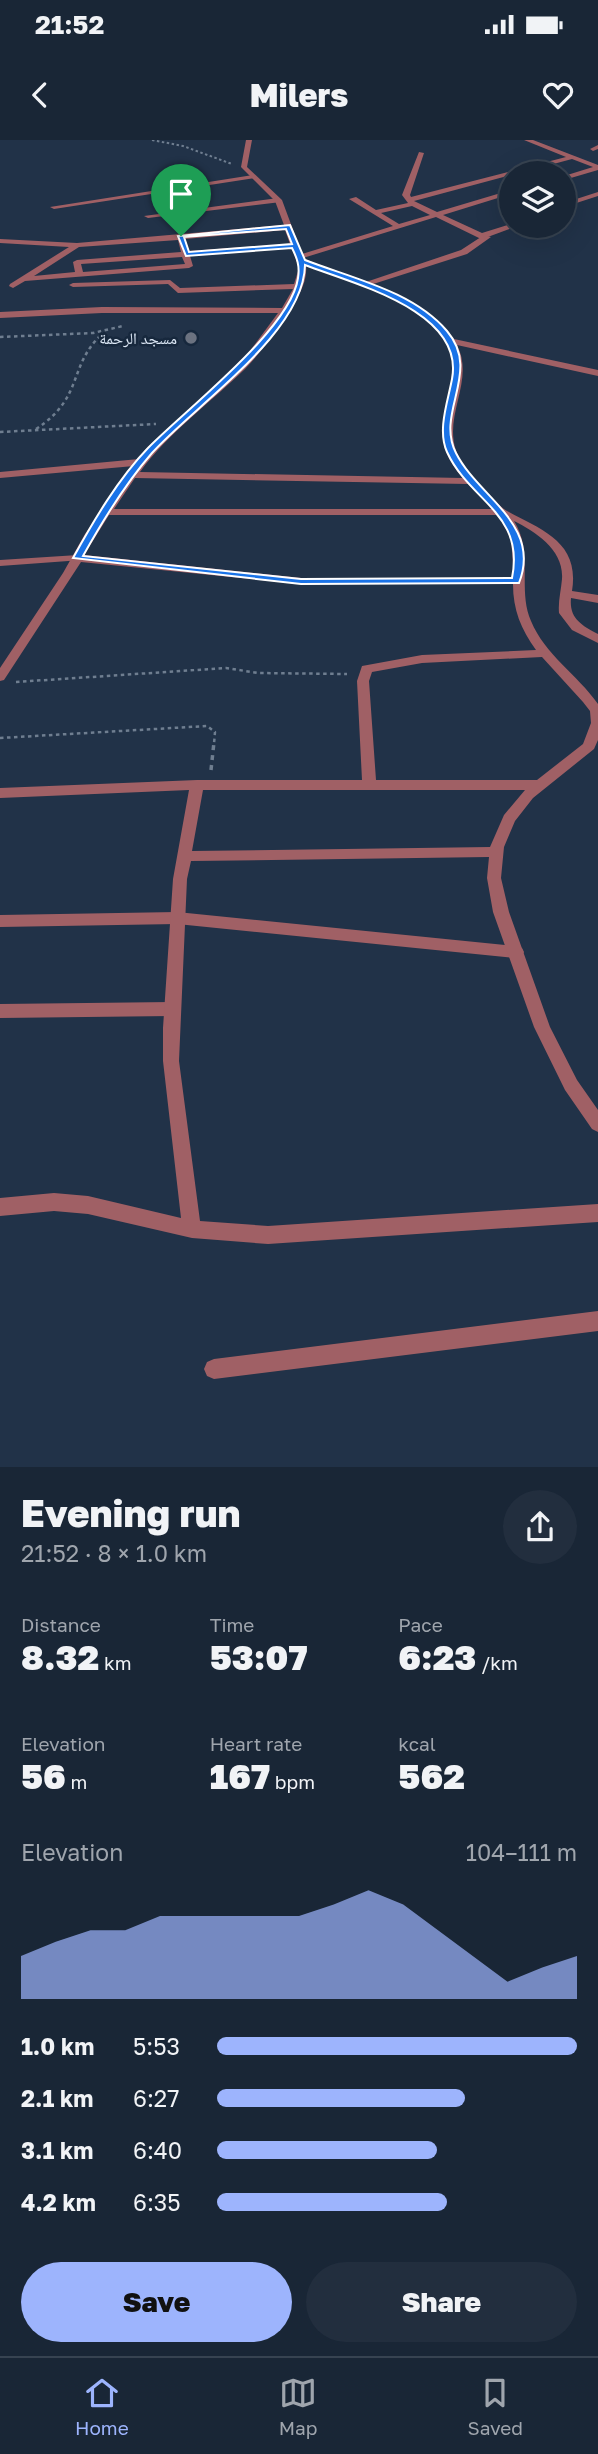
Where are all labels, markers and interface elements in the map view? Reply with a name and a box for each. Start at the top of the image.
text: 21:52 [35,9,104,40]
icon: back [21,76,59,114]
text: Milers [250,76,348,114]
icon: heart [539,76,577,114]
map controls [499,161,576,238]
button: layers [499,161,576,238]
pin [151,164,211,236]
icon: arrive [162,175,200,213]
place label: مسجد الرحمة [99,328,177,348]
marker: مسجد الرحمة [183,330,199,346]
text: Evening run [21,1490,240,1535]
button: share [503,1490,577,1564]
text: 21:52 · 8 × 1.0 km [21,1539,207,1567]
text: Distance [21,1613,101,1636]
text: Time [210,1613,254,1636]
text: Pace [398,1613,443,1636]
text: 8.32 [21,1636,99,1678]
text: 53:07 [210,1636,308,1678]
text: 6:23 [398,1636,476,1678]
text: km [99,1651,132,1674]
text: /km [476,1651,518,1674]
text: Elevation [21,1732,106,1755]
text: Heart rate [210,1732,302,1755]
text: kcal [398,1732,436,1755]
text: 56 [21,1755,66,1797]
text: 167 [210,1755,270,1797]
text: 562 [398,1755,465,1797]
text: m [66,1770,87,1793]
text: bpm [270,1770,315,1793]
text: Elevation [21,1838,123,1866]
text: 104–111 m [466,1838,577,1866]
text: 1.0 km [21,2032,94,2060]
text: 5:53 [133,2032,180,2060]
text: 2.1 km [21,2084,93,2112]
text: 6:27 [133,2084,179,2112]
text: 3.1 km [21,2136,93,2164]
text: 6:40 [133,2136,182,2164]
text: 4.2 km [21,2188,96,2216]
text: 6:35 [133,2188,181,2216]
button: Save [21,2262,292,2342]
button: Share [306,2262,577,2342]
tab: Home [75,2374,129,2439]
tab: Map [279,2374,317,2439]
tab: Saved [467,2374,523,2439]

